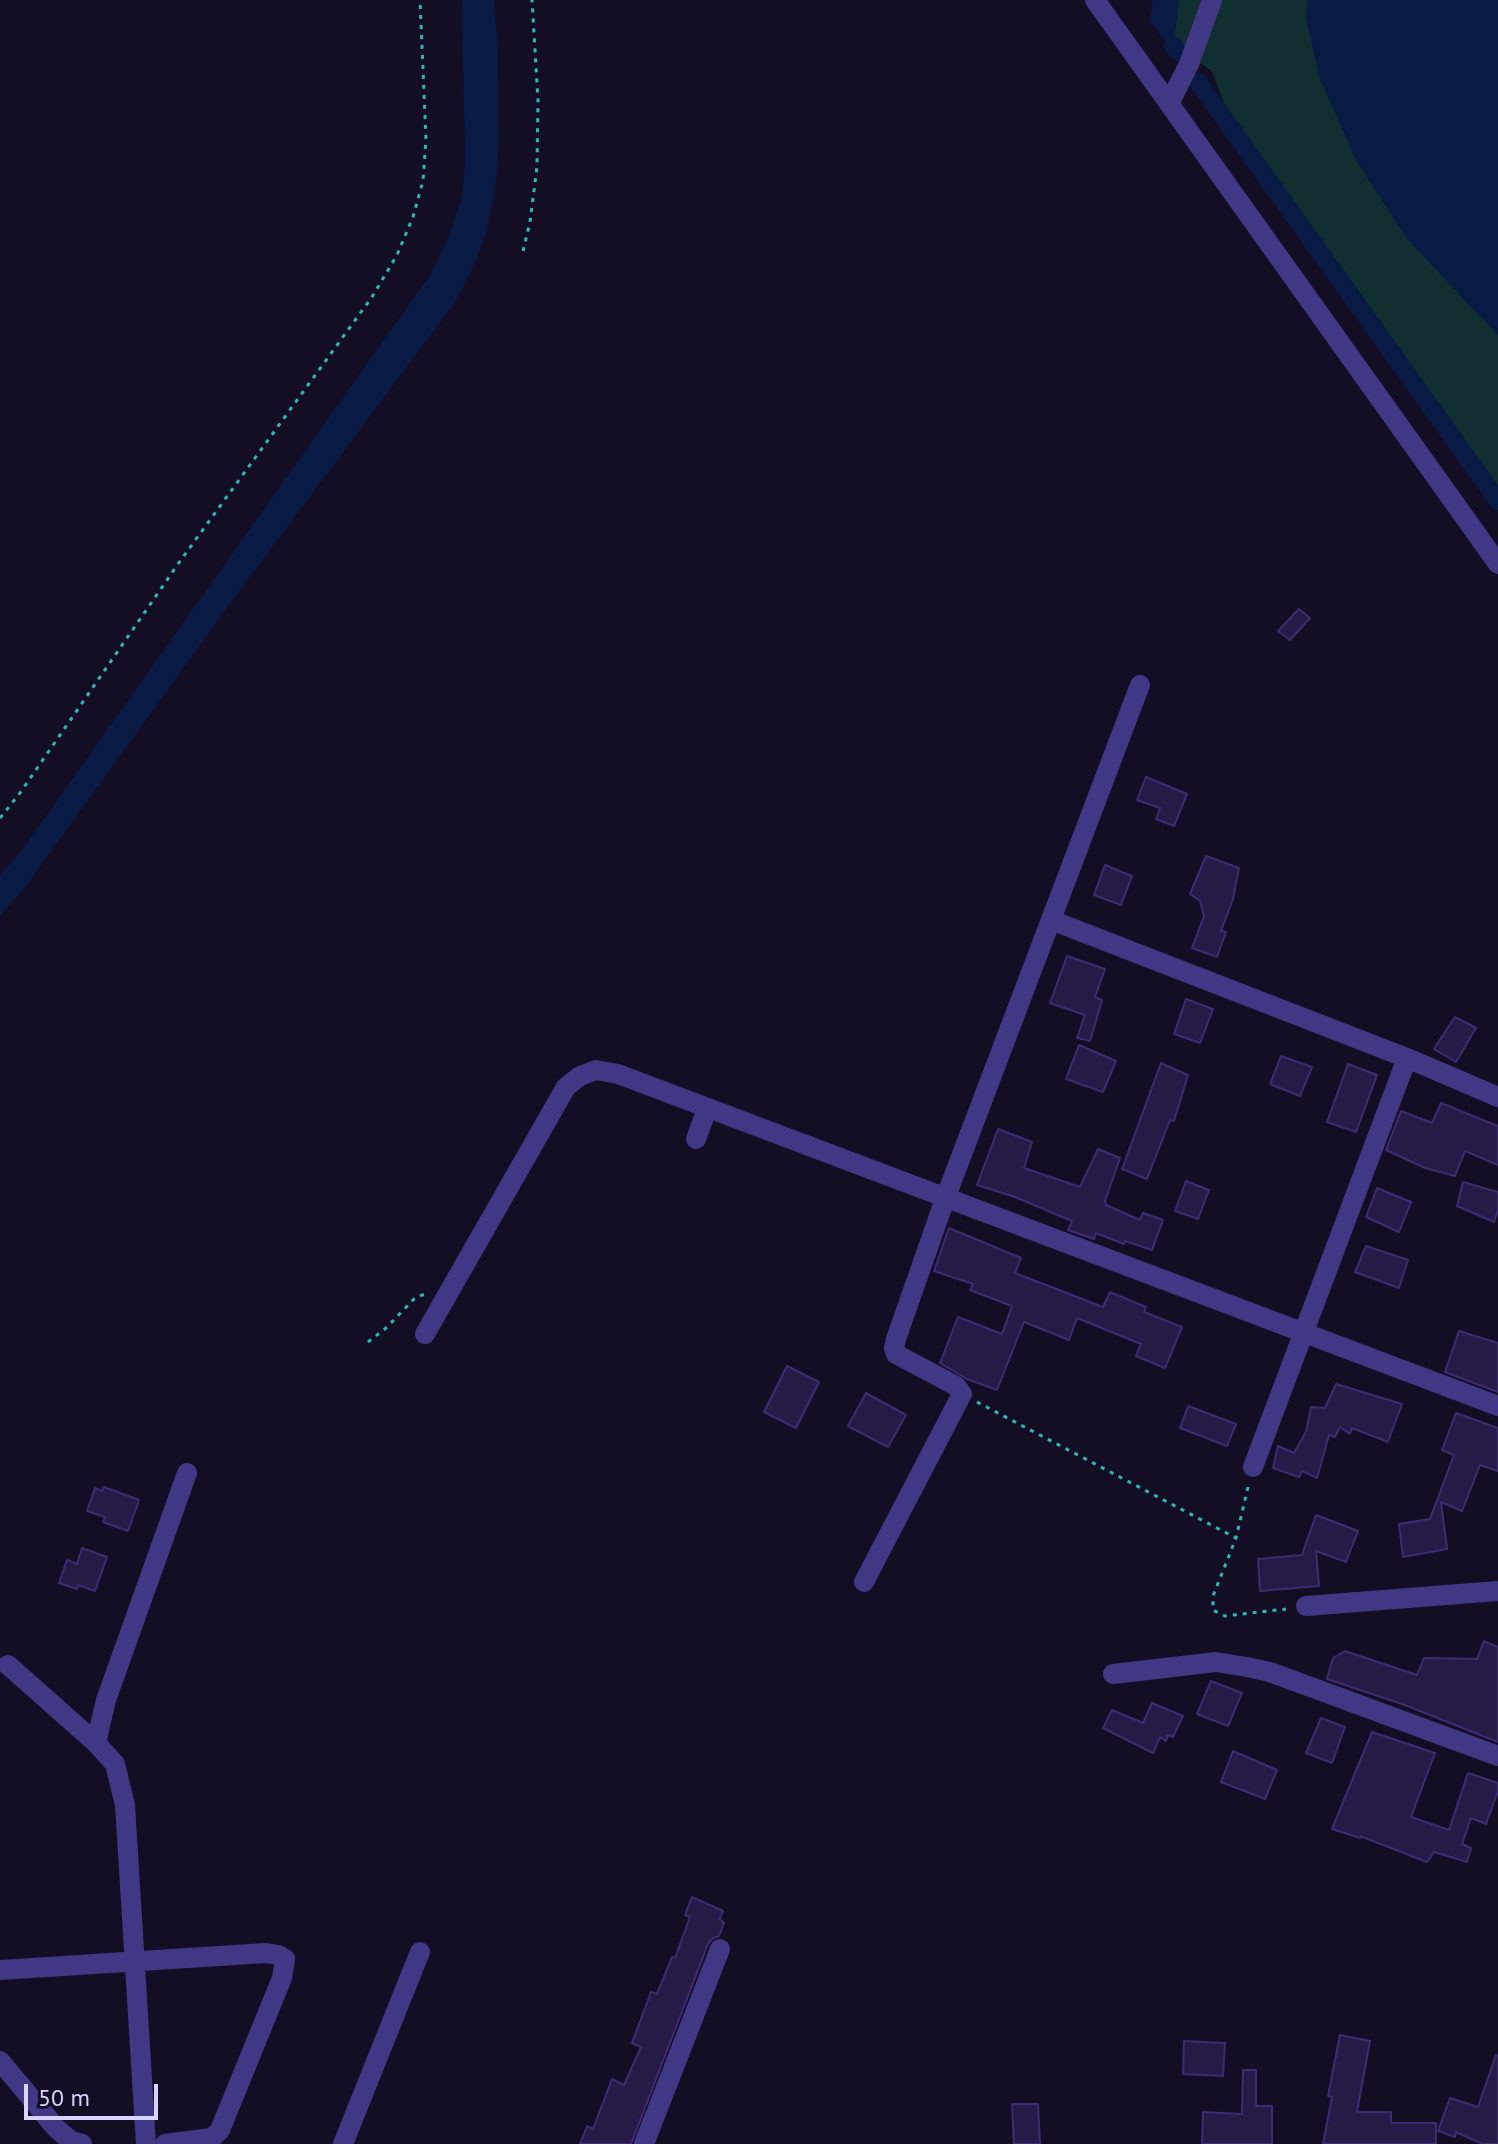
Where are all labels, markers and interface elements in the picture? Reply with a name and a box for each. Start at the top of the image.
scale bar [28,2068,162,2118]
text: 50 m [38,2082,90,2113]

